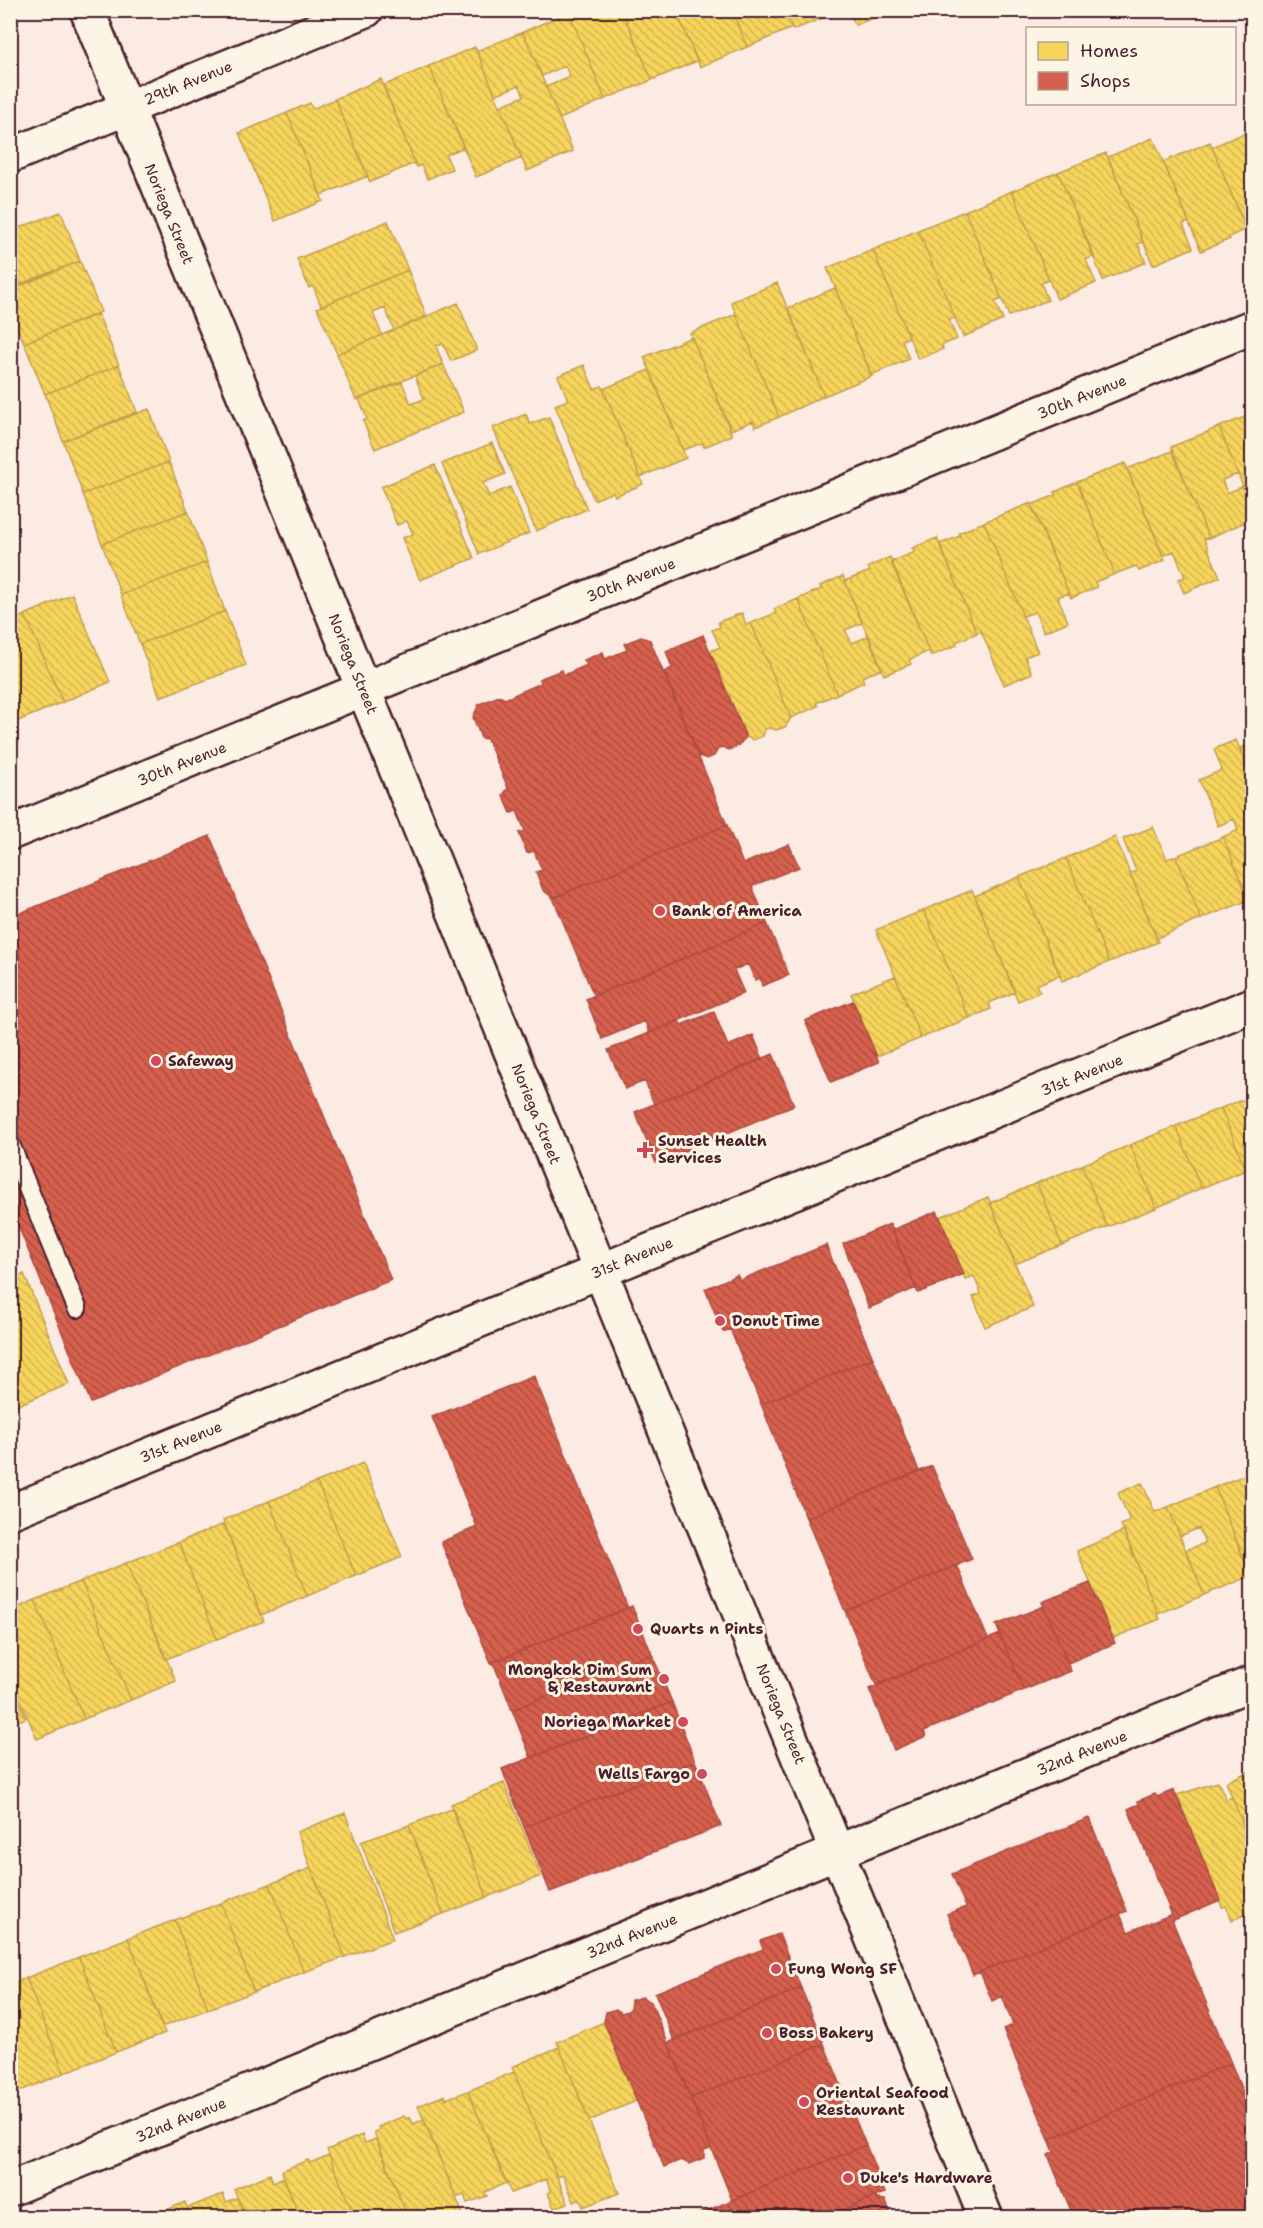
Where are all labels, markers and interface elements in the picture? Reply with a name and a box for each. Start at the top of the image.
legend [1026,27,1236,105]
text: Homes [1080,39,1138,63]
street label: 29th Avenue [141,56,235,110]
text: Shops [1080,69,1131,93]
street label: Noriega Street [140,161,198,267]
street label: 30th Avenue [1034,370,1130,424]
street label: 30th Avenue [583,553,679,607]
street label: Noriega Street [324,611,382,717]
street label: 30th Avenue [134,737,230,791]
place label: Bank of America [672,901,802,921]
marker: Bank of America [653,904,667,918]
street label: 31st Avenue [1038,1049,1126,1101]
place label: Safeway [168,1051,234,1071]
marker: Safeway [149,1054,163,1068]
street label: Noriega Street [507,1061,565,1167]
place label: Sunset Health Services [658,1131,767,1168]
marker: Sunset Health Services [636,1141,654,1159]
street label: 31st Avenue [588,1232,676,1284]
place label: Donut Time [732,1311,820,1331]
marker: Donut Time [713,1314,727,1328]
street label: 31st Avenue [137,1416,225,1468]
place label: Quarts n Pints [650,1619,763,1639]
marker: Quarts n Pints [631,1622,645,1636]
place label: Mongkok Dim Sum & Restaurant [508,1660,652,1697]
street label: Noriega Street [752,1661,810,1767]
marker: Mongkok Dim Sum & Restaurant [657,1672,671,1686]
place label: Noriega Market [544,1712,671,1732]
marker: Noriega Market [676,1715,690,1729]
street label: 32nd Avenue [1034,1726,1130,1780]
place label: Wells Fargo [598,1764,690,1784]
marker: Wells Fargo [695,1767,709,1781]
street label: 32nd Avenue [584,1909,680,1963]
place label: Fung Wong SF [788,1959,897,1979]
marker: Fung Wong SF [769,1962,783,1976]
place label: Boss Bakery [779,2023,874,2043]
marker: Boss Bakery [760,2026,774,2040]
place label: Oriental Seafood Restaurant [816,2083,949,2120]
street label: 32nd Avenue [133,2093,229,2147]
marker: Oriental Seafood Restaurant [797,2095,811,2109]
place label: Duke's Hardware [860,2168,993,2188]
marker: Duke's Hardware [841,2171,855,2185]

